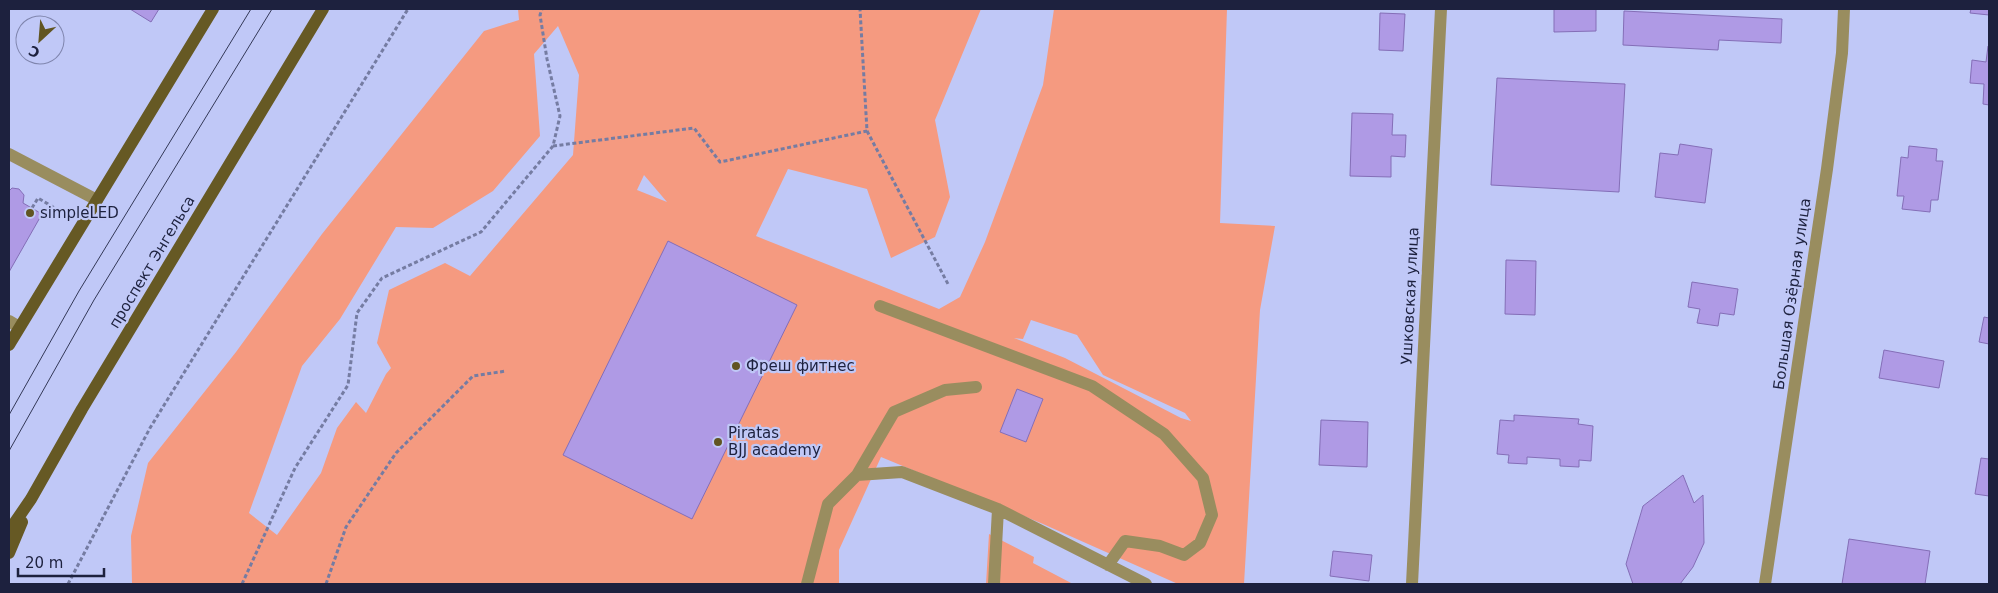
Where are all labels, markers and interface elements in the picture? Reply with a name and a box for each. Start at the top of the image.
north arrow [15,15,65,65]
text: С [26,42,42,61]
street label: проспект Энгельса [105,192,199,332]
street label: Большая Озёрная улица [1770,197,1814,391]
place label: simpleLED [40,204,119,222]
marker: simpleLED [24,207,36,219]
street label: Ушковская улица [1397,227,1423,365]
place label: Фреш фитнес [746,357,855,375]
marker: Фреш фитнес [730,360,742,372]
place label: Piratas BJJ academy [728,424,821,459]
marker: Piratas BJJ academy [712,436,724,448]
scale bar [18,546,104,578]
text: 20 m [25,554,63,572]

